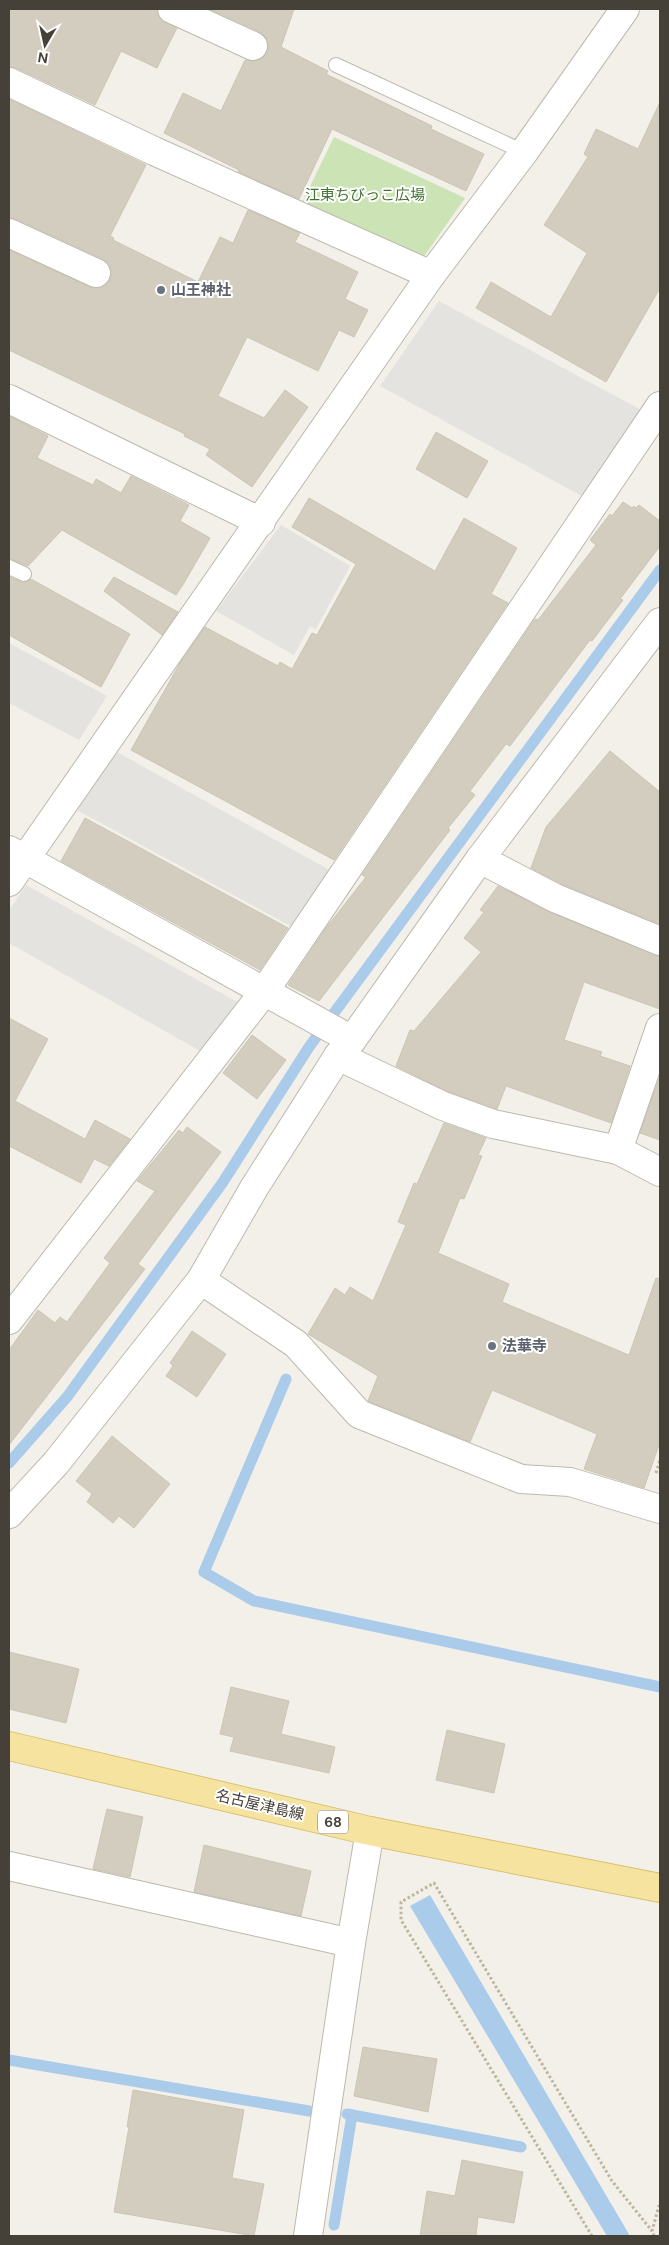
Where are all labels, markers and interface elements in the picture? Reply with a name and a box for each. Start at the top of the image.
north arrow [20,20,70,70]
text: N [37,48,49,68]
park label: 江東ちびっこ広場 [305,185,425,205]
place label: 山王神社 [171,280,231,300]
marker: 山王神社 [155,284,167,296]
place label: 法華寺 [502,1336,547,1356]
marker: 法華寺 [486,1340,498,1352]
street label: 名古屋津島線 [214,1785,306,1825]
road number: 68 [318,1810,348,1834]

